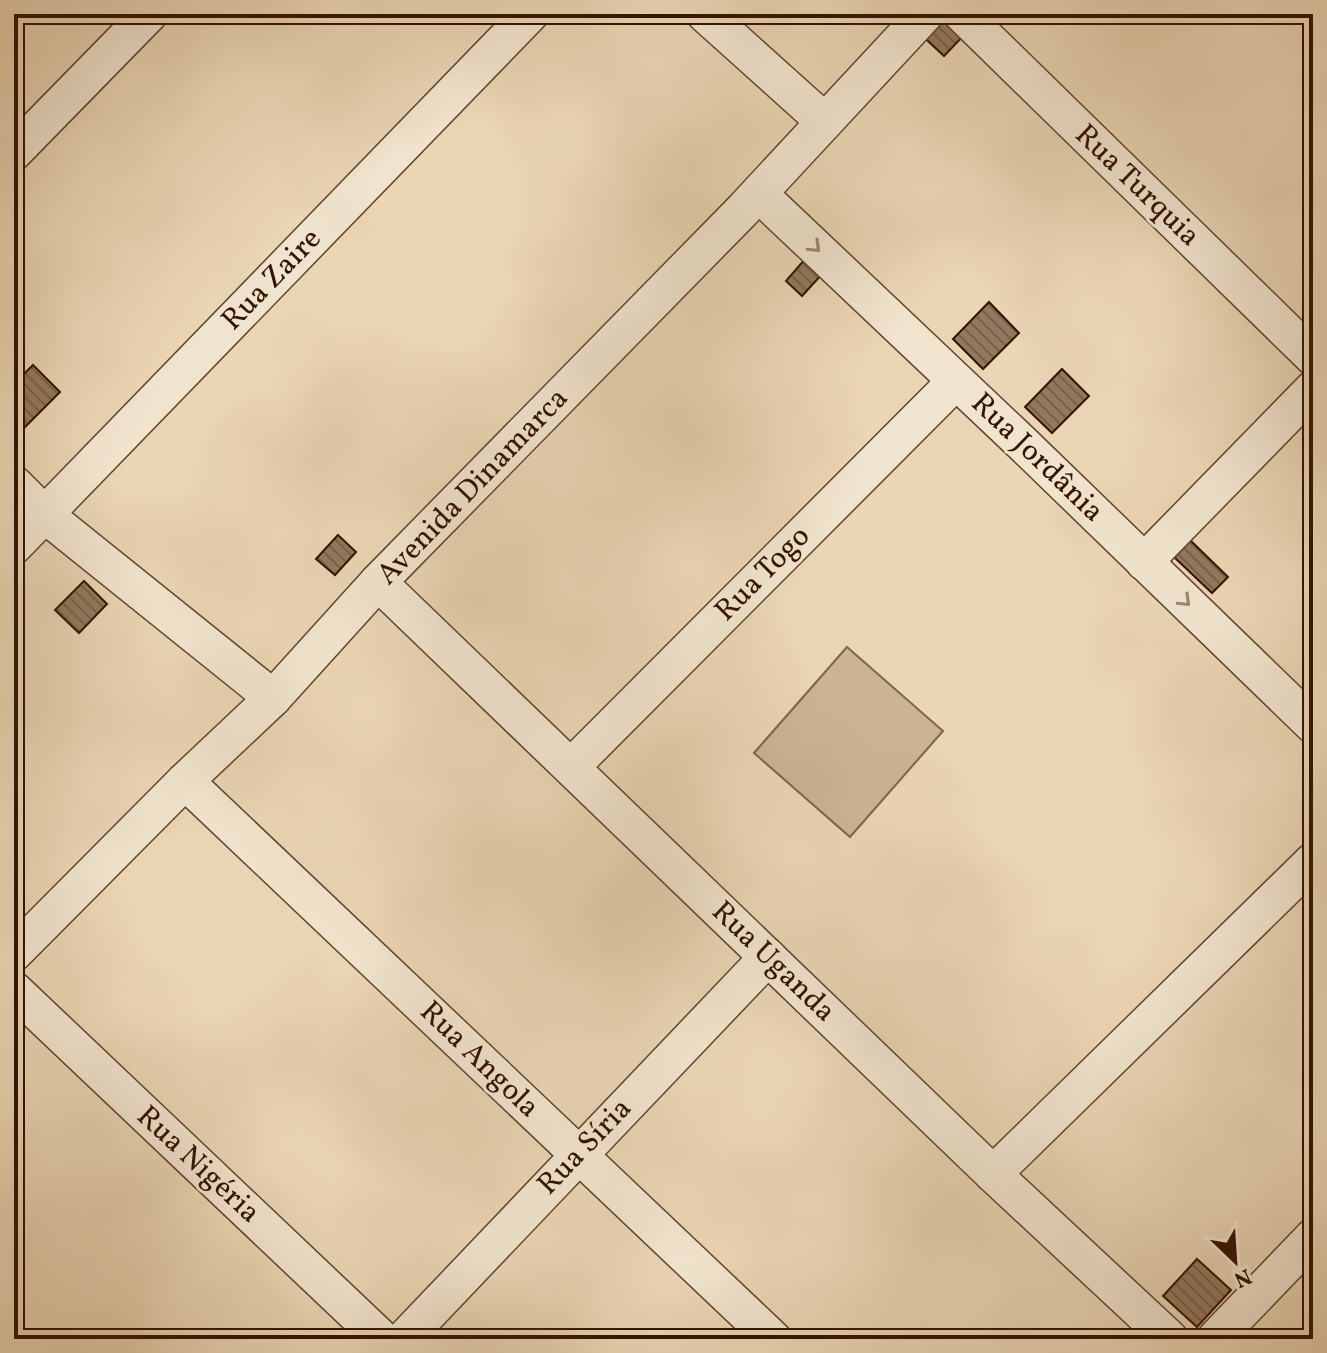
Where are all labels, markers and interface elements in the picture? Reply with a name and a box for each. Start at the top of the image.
street label: Rua Turquia [1065,115,1209,257]
street label: Rua Zaire [212,219,332,341]
one-way arrow [806,238,821,252]
street label: Avenida Dinamarca [368,379,578,595]
street label: Rua Jordânia [961,384,1113,532]
street label: Rua Togo [706,517,820,631]
one-way arrow [1176,592,1190,607]
street label: Rua Uganda [701,892,845,1032]
street label: Rua Angola [410,992,548,1128]
street label: Rua Síria [528,1089,642,1205]
street label: Rua Nigéria [127,1097,269,1233]
north arrow [1195,1221,1275,1301]
text: N [1229,1259,1256,1294]

